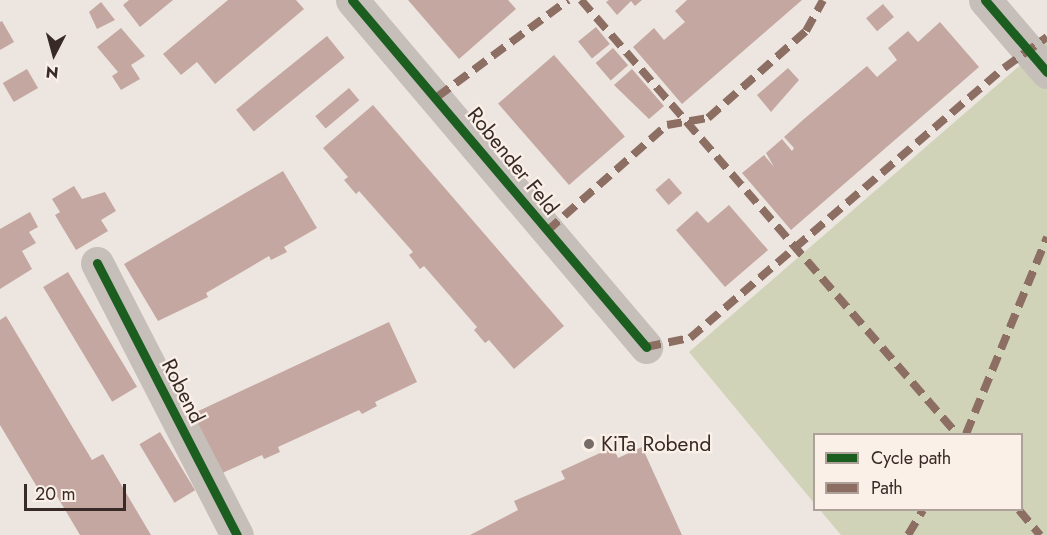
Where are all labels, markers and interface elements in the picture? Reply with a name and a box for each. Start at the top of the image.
north arrow [24,24,84,84]
text: N [45,60,60,85]
street label: Robender Feld [462,102,564,220]
street label: Robend [156,355,210,427]
place label: KiTa Robend [601,431,711,457]
legend [813,433,1023,511]
marker: KiTa Robend [582,437,596,451]
text: Cycle path [871,445,951,471]
scale bar [27,472,129,510]
text: Path [871,475,903,501]
text: 20 m [35,481,75,507]

